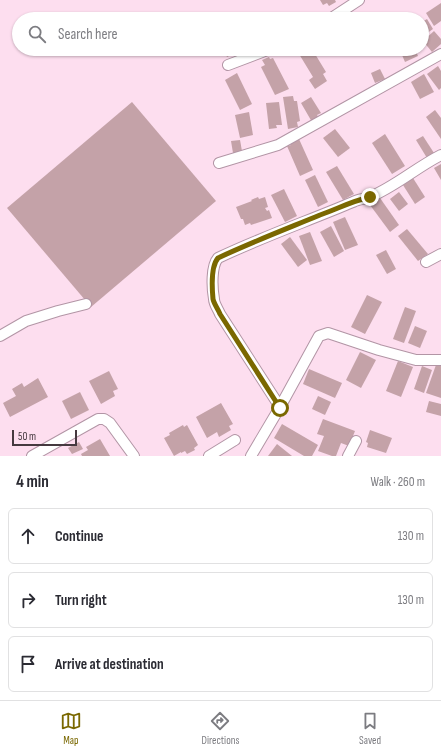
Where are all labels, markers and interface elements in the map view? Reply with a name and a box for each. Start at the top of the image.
search box [12,12,429,56]
icon: search [26,23,48,45]
text: Search here [58,25,118,44]
route end [361,188,379,206]
route start [271,399,289,417]
scale bar [12,428,77,447]
text: 50 m [18,430,36,443]
text: 4 min [16,472,49,492]
text: Walk · 260 m [371,474,425,490]
icon: ahead [17,525,39,547]
text: Continue [55,527,104,546]
text: 130 m [398,528,424,544]
icon: right [17,589,39,611]
text: Turn right [55,591,107,610]
text: 130 m [398,592,424,608]
icon: arrive [17,653,39,675]
text: Arrive at destination [55,655,164,674]
tab: Map [60,710,82,747]
tab: Directions [202,710,239,747]
tab: Saved [359,710,381,747]

